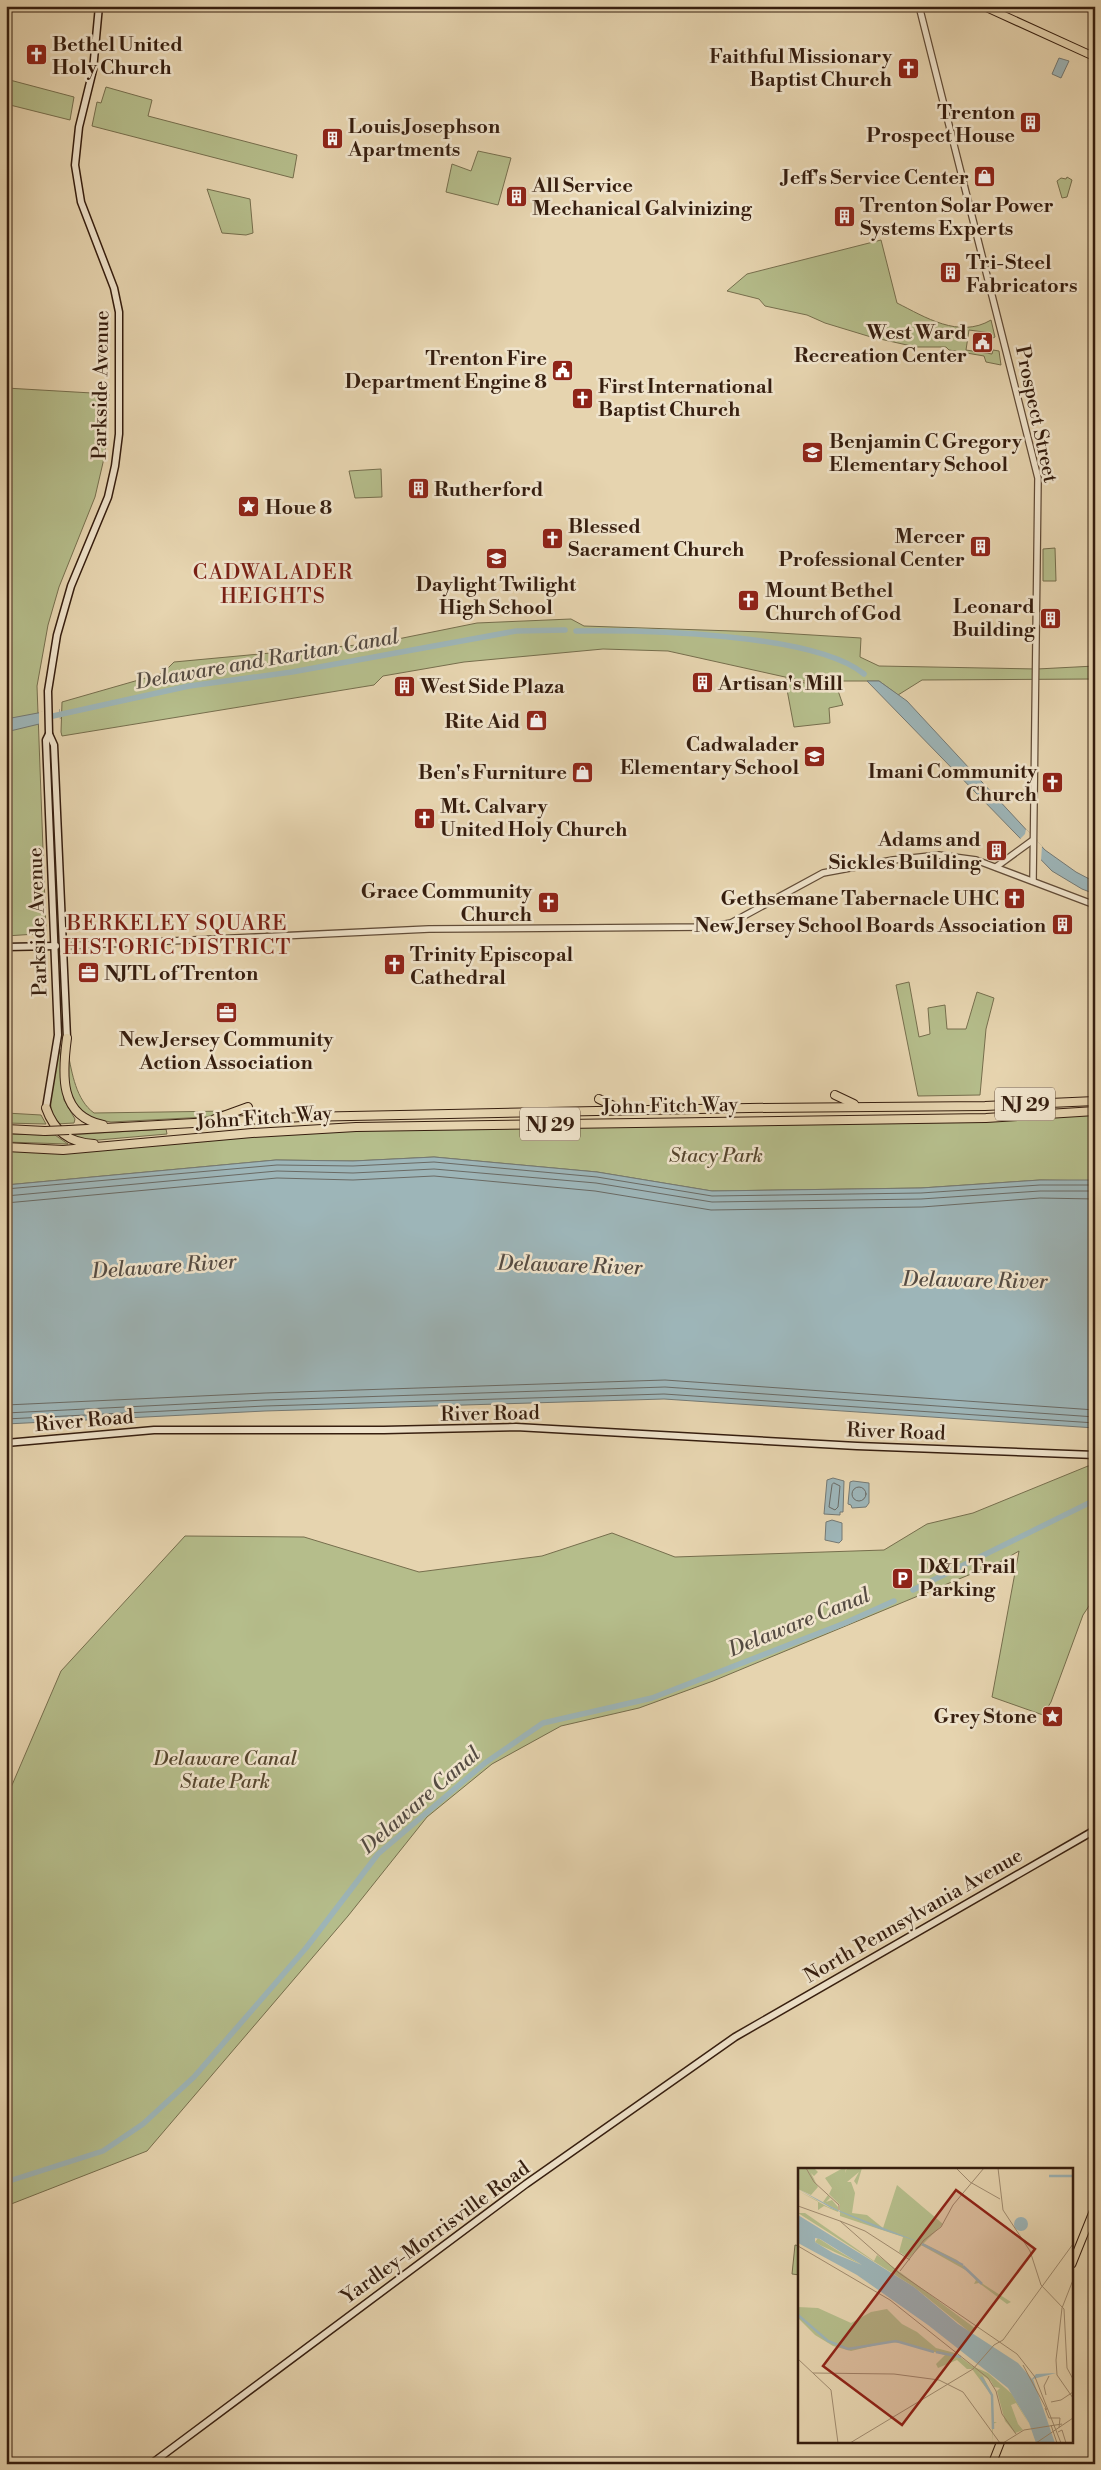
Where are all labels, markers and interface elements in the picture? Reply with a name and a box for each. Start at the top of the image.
place label: Bethel United Holy Church [52,33,183,81]
church icon: Bethel United Holy Church [24,43,48,67]
place label: Faithful Missionary Baptist Church [709,45,893,93]
church icon: Faithful Missionary Baptist Church [896,56,920,80]
place label: Trenton Prospect House [866,101,1016,149]
building icon: Trenton Prospect House [1019,111,1043,135]
place label: Louis Josephson Apartments [347,115,501,163]
building icon: Louis Josephson Apartments [320,126,344,150]
shop icon: Jeff's Service Center [973,165,997,189]
place label: Jeff's Service Center [779,166,969,191]
place label: All Service Mechanical Galvinizing [531,174,753,222]
building icon: All Service Mechanical Galvinizing [504,184,528,208]
place label: Trenton Solar Power Systems Experts [860,194,1054,242]
building icon: Trenton Solar Power Systems Experts [832,204,856,228]
place label: Tri-Steel Fabricators [966,251,1078,299]
building icon: Tri-Steel Fabricators [938,261,962,285]
street label: Parkside Avenue [88,310,115,460]
place label: West Ward Recreation Center [794,321,967,369]
public building icon: West Ward Recreation Center [971,331,995,355]
street label: Prospect Street [1009,344,1062,485]
place label: Trenton Fire Department Engine 8 [345,347,547,395]
public building icon: Trenton Fire Department Engine 8 [551,358,575,382]
place label: First International Baptist Church [598,375,773,423]
church icon: First International Baptist Church [570,386,594,410]
place label: Benjamin C Gregory Elementary School [829,430,1023,478]
school or university icon: Benjamin C Gregory Elementary School [801,440,825,464]
building icon: Rutherford [406,477,430,501]
place label: Rutherford [434,478,544,503]
place icon: Houe 8 [237,495,261,519]
place label: Houe 8 [265,496,332,521]
place label: Blessed Sacrament Church [568,515,745,563]
place label: Mercer Professional Center [778,525,965,573]
church icon: Blessed Sacrament Church [540,526,564,550]
building icon: Mercer Professional Center [969,535,993,559]
school or university icon: Daylight Twilight High School [484,546,508,570]
district label: CADWALADER HEIGHTS [193,560,353,610]
place label: Daylight Twilight High School [416,573,577,621]
place label: Mount Bethel Church of God [765,579,902,627]
church icon: Mount Bethel Church of God [737,589,761,613]
place label: Leonard Building [952,595,1036,643]
building icon: Leonard Building [1039,606,1063,630]
water label: Delaware and Raritan Canal [132,624,401,696]
building icon: Artisan's Mill [690,671,714,695]
place label: Artisan's Mill [717,672,843,697]
building icon: West Side Plaza [392,674,416,698]
place label: West Side Plaza [419,675,565,700]
shop icon: Rite Aid [524,709,548,733]
place label: Rite Aid [445,710,520,735]
place label: Cadwalader Elementary School [620,733,799,781]
school or university icon: Cadwalader Elementary School [803,744,827,768]
shop icon: Ben's Furniture [571,760,595,784]
place label: Imani Community Church [868,760,1038,808]
place label: Ben's Furniture [418,761,567,786]
church icon: Imani Community Church [1041,771,1065,795]
place label: Mt. Calvary United Holy Church [440,795,628,843]
church icon: Mt. Calvary United Holy Church [412,806,436,830]
place label: Adams and Sickles Building [829,828,982,876]
building icon: Adams and Sickles Building [985,839,1009,863]
street label: Parkside Avenue [23,847,54,997]
place label: Grace Community Church [361,880,533,928]
church icon: Gethsemane Tabernacle UHC [1003,886,1027,910]
place label: Gethsemane Tabernacle UHC [720,887,999,912]
church icon: Grace Community Church [536,891,560,915]
district label: BERKELEY SQUARE HISTORIC DISTRICT [63,911,291,961]
building icon: New Jersey School Boards Association [1050,913,1074,937]
place label: New Jersey School Boards Association [694,914,1047,939]
place label: Trinity Episcopal Cathedral [410,943,574,991]
church icon: Trinity Episcopal Cathedral [382,953,406,977]
office icon: NJTL of Trenton [76,961,100,985]
place label: NJTL of Trenton [104,962,259,987]
office icon: New Jersey Community Action Association [214,1001,238,1025]
place label: New Jersey Community Action Association [119,1028,334,1076]
road number: NJ 29 [995,1088,1055,1120]
street label: John Fitch Way [601,1093,739,1120]
street label: John Fitch Way [194,1101,333,1136]
road number: NJ 29 [520,1108,580,1140]
park label: Stacy Park [669,1144,763,1169]
water label: Delaware River [90,1249,238,1285]
water label: Delaware River [496,1250,644,1282]
water label: Delaware River [901,1267,1049,1295]
street label: River Road [440,1401,541,1428]
street label: River Road [34,1405,135,1438]
street label: River Road [846,1418,947,1447]
place label: D&L Trail Parking [919,1555,1016,1603]
parking icon: D&L Trail Parking [891,1566,915,1590]
water label: Delaware Canal [724,1583,874,1664]
place icon: Grey Stone [1041,1704,1065,1728]
place label: Grey Stone [934,1705,1037,1730]
water label: Delaware Canal [354,1741,486,1861]
park label: Delaware Canal State Park [152,1747,297,1795]
street label: North Pennsylvania Avenue [800,1843,1028,1989]
street label: Yardley-Morrisville Road [336,2156,536,2311]
inset map [798,2168,1074,2442]

